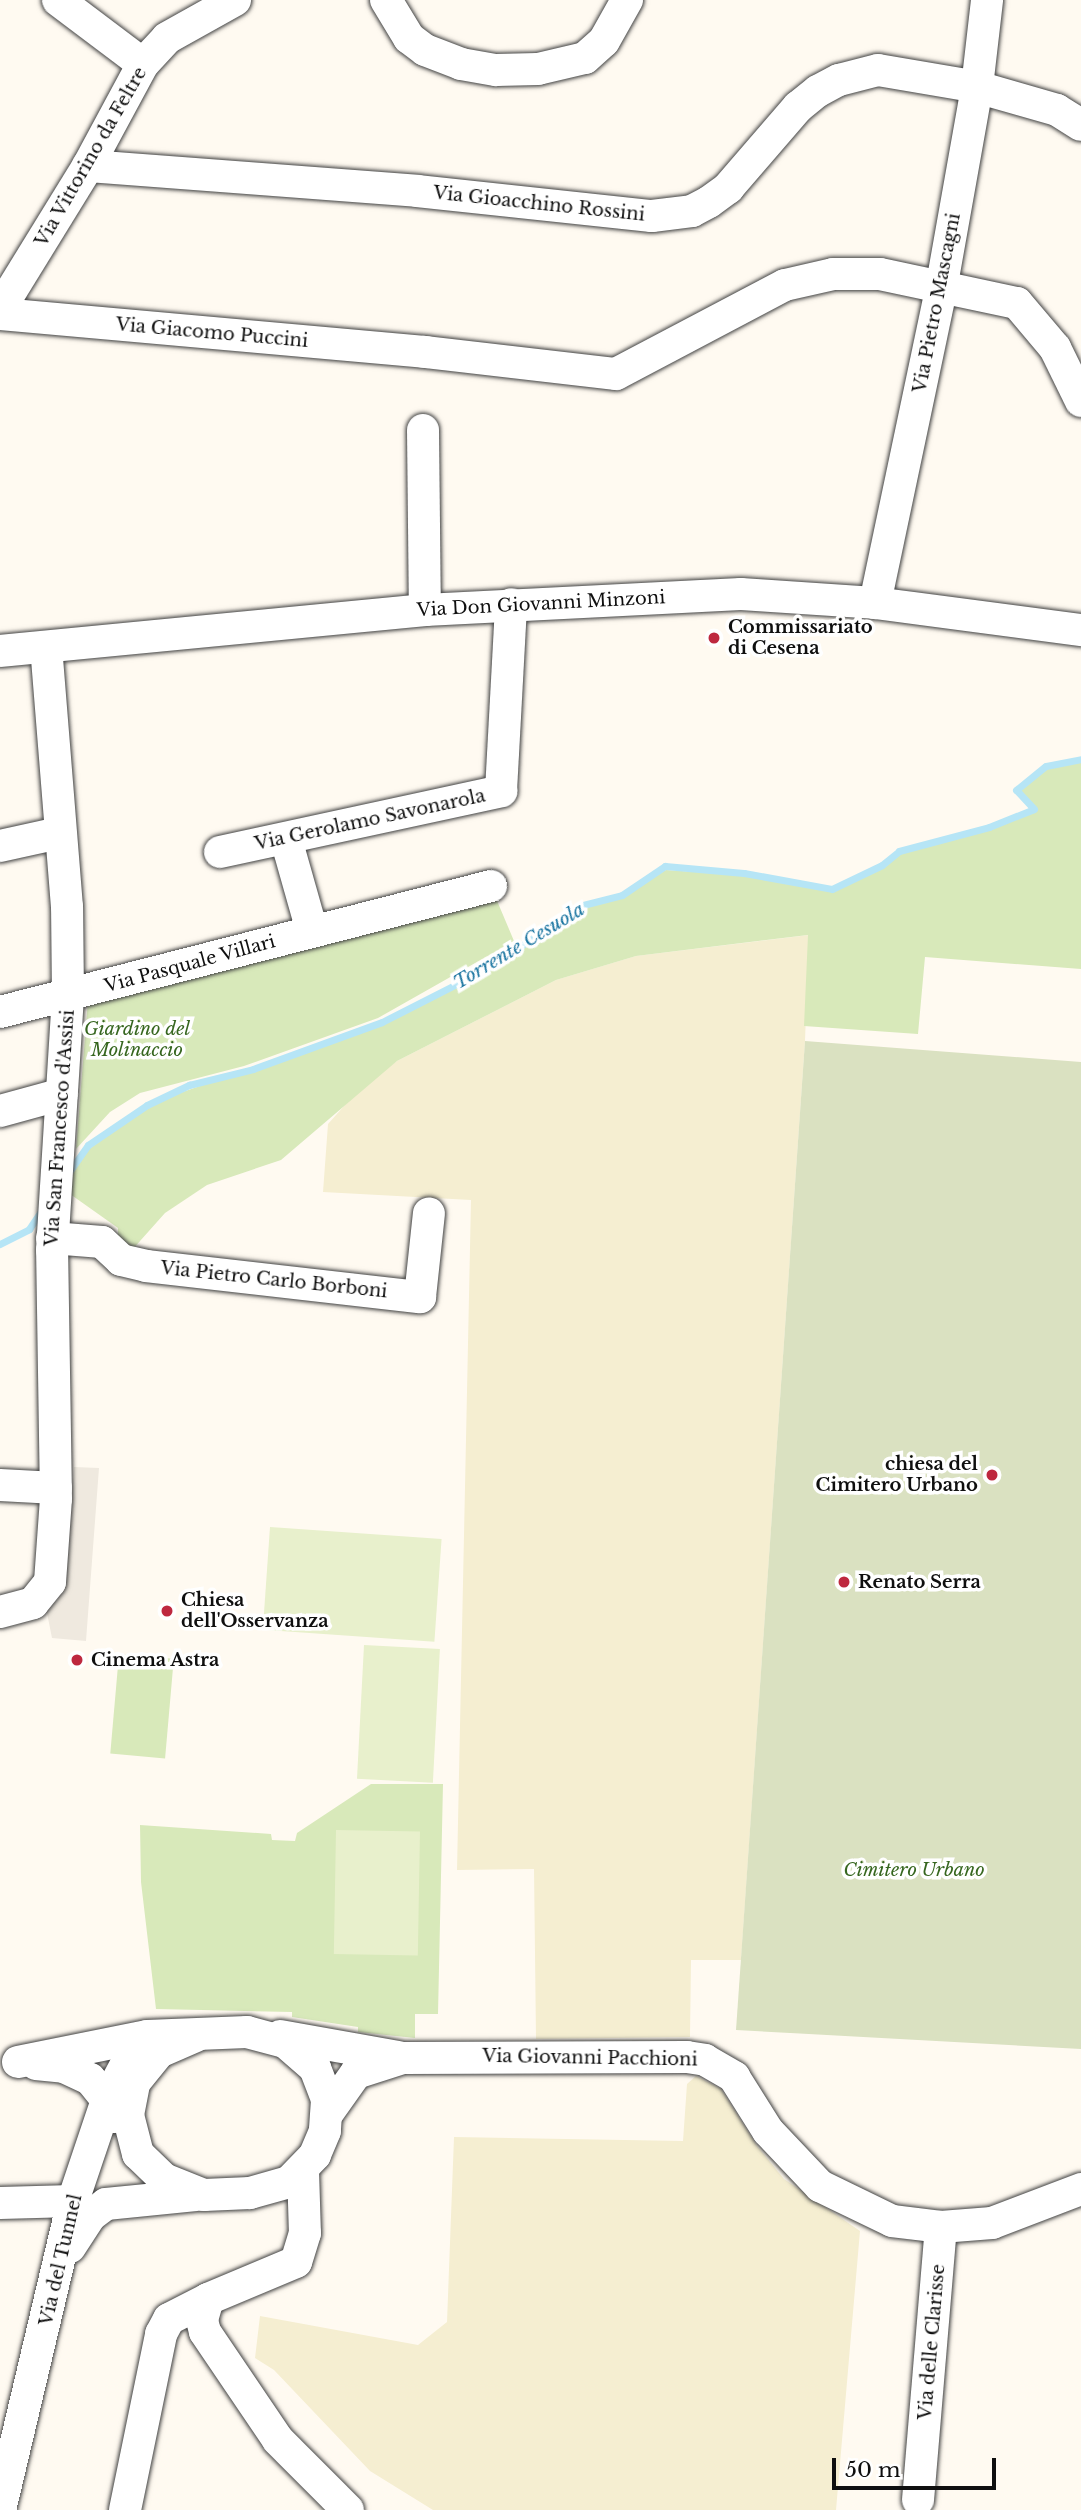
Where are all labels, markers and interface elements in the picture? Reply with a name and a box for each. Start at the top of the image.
street label: Via Vittorino da Feltre [30,63,152,251]
street label: Via Gioacchino Rossini [432,182,646,226]
street label: Via Pietro Mascagni [909,211,965,395]
street label: Via Giacomo Puccini [115,314,309,352]
street label: Via Don Giovanni Minzoni [416,587,666,621]
place label: Commissariato di Cesena [728,617,873,660]
marker: Commissariato di Cesena [706,630,722,646]
street label: Via Gerolamo Savonarola [253,785,487,855]
water label: Torrente Cesuola [449,898,589,994]
street label: Via Pasquale Villari [102,931,278,997]
street label: Via San Francesco d'Assisi [41,1009,79,1247]
park label: Giardino del Molinaccio [84,1019,190,1062]
street label: Via Pietro Carlo Borboni [159,1257,389,1303]
place label: chiesa del Cimitero Urbano [816,1454,978,1496]
marker: chiesa del Cimitero Urbano [984,1467,1000,1483]
place label: Renato Serra [858,1571,981,1593]
marker: Renato Serra [836,1574,852,1590]
place label: Chiesa dell'Osservanza [181,1590,329,1632]
marker: Chiesa dell'Osservanza [159,1603,175,1619]
place label: Cinema Astra [91,1649,220,1671]
marker: Cinema Astra [69,1652,85,1668]
park label: Cimitero Urbano [843,1859,985,1881]
street label: Via Giovanni Pacchioni [482,2045,698,2071]
street label: Via del Tunnel [35,2192,87,2328]
street label: Via delle Clarisse [914,2263,950,2421]
scale bar [836,2444,1000,2488]
text: 50 m [845,2457,900,2483]

